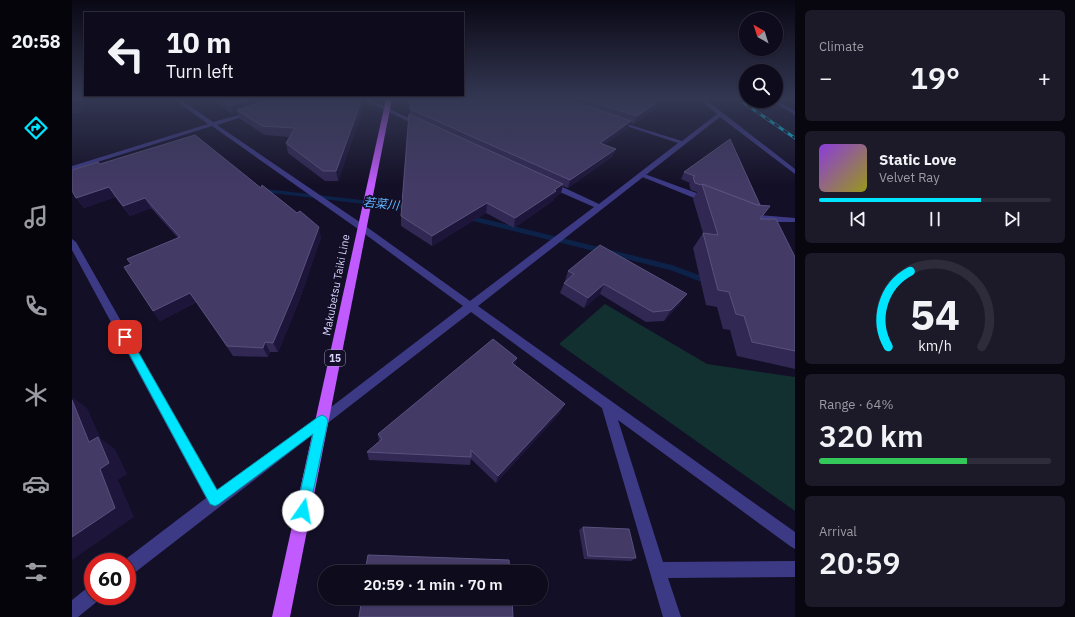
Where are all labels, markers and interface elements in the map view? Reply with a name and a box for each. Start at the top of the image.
north arrow [739,12,783,56]
map controls [739,12,783,108]
text: 10 m [166,24,231,61]
icon: left [100,28,152,80]
text: 20:58 [11,30,61,53]
text: Climate [819,38,864,55]
text: 19° [910,58,960,97]
text: Turn left [166,60,234,83]
text: − [819,63,832,92]
text: + [1038,63,1051,92]
button: search [739,64,783,108]
icon: directions [22,114,50,142]
text: Static Love [879,150,956,169]
text: Velvet Ray [879,169,940,186]
water label: 若菜川 [362,194,402,213]
icon: music [22,203,50,231]
icon: previous [847,208,869,230]
icon: pause [924,208,946,230]
icon: next [1001,208,1023,230]
street label: Makubetsu Taiki Line [319,233,353,337]
text: 54 [910,286,960,340]
icon: phone [22,292,50,320]
pin [108,320,142,354]
icon: arrive [114,326,136,348]
text: km/h [918,335,952,354]
road number: 15 [325,350,345,366]
icon: climate [22,381,50,409]
text: Range · 64% [819,396,893,413]
text: 320 km [819,416,924,455]
icon: car [22,470,50,498]
position arrow [282,490,324,532]
text: Arrival [819,523,857,540]
text: 20:59 [819,543,901,582]
speed limit sign: 60 [84,553,136,605]
icon: filters [22,558,50,586]
text: 20:59 · 1 min · 70 m [363,575,503,594]

